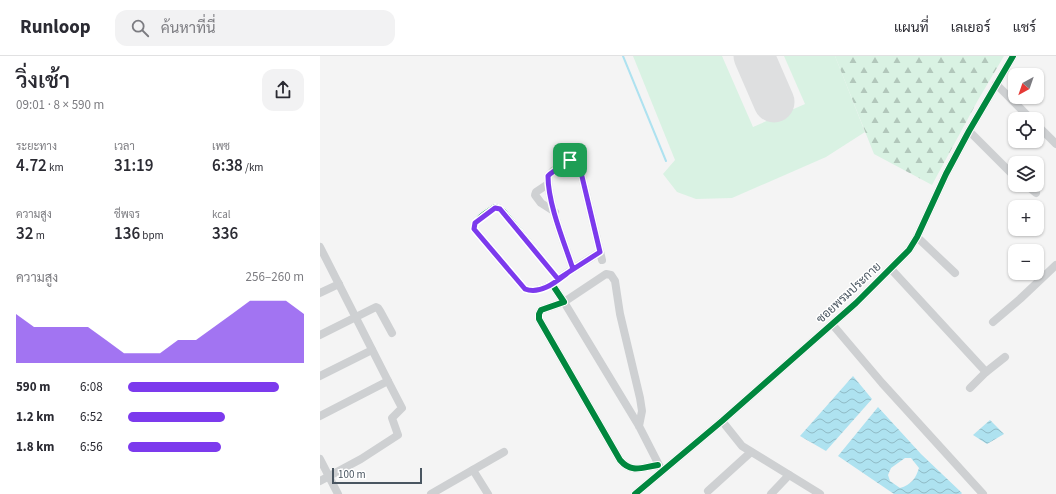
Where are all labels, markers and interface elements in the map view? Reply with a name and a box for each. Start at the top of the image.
search box [115,10,395,46]
text: Runloop [20,14,91,41]
icon: search [129,17,151,39]
text: ค้นหาที่นี่ [161,18,216,39]
text: แผนที่ [894,18,929,38]
text: เลเยอร์ [951,18,991,38]
text: แชร์ [1013,18,1036,38]
text: วิ่งเช้า [16,65,70,97]
north arrow [1008,68,1044,104]
map controls [1008,68,1044,280]
button: share [262,69,304,111]
text: 09:01 · 8 × 590 m [16,96,104,114]
button: locate [1008,112,1044,148]
text: ระยะทาง [16,139,57,154]
text: เวลา [114,139,135,154]
text: เพซ [212,139,230,154]
pin [553,143,587,177]
icon: arrive [559,149,581,171]
text: 4.72 [16,154,47,178]
text: 31:19 [114,154,154,178]
text: 6:38 [212,154,243,178]
button: layers [1008,156,1044,192]
text: km [47,160,64,175]
text: /km [243,160,263,175]
button: + [1008,200,1044,236]
text: ความสูง [16,207,52,222]
text: ชีพจร [114,207,140,222]
text: kcal [212,207,231,222]
text: 32 [16,222,33,246]
text: 136 [114,222,140,246]
text: 336 [212,222,238,246]
text: m [33,228,45,243]
text: bpm [140,228,164,243]
button: − [1008,244,1044,280]
street label: ซอยพรมประกาย [813,259,885,327]
text: 256–260 m [246,268,304,286]
text: ความสูง [16,269,58,287]
text: 590 m [16,378,50,396]
text: 6:08 [80,378,103,396]
text: 1.2 km [16,408,55,426]
text: 6:52 [80,408,103,426]
text: 1.8 km [16,438,55,456]
text: 6:56 [80,438,103,456]
scale bar [332,466,422,485]
text: 100 m [338,467,366,482]

